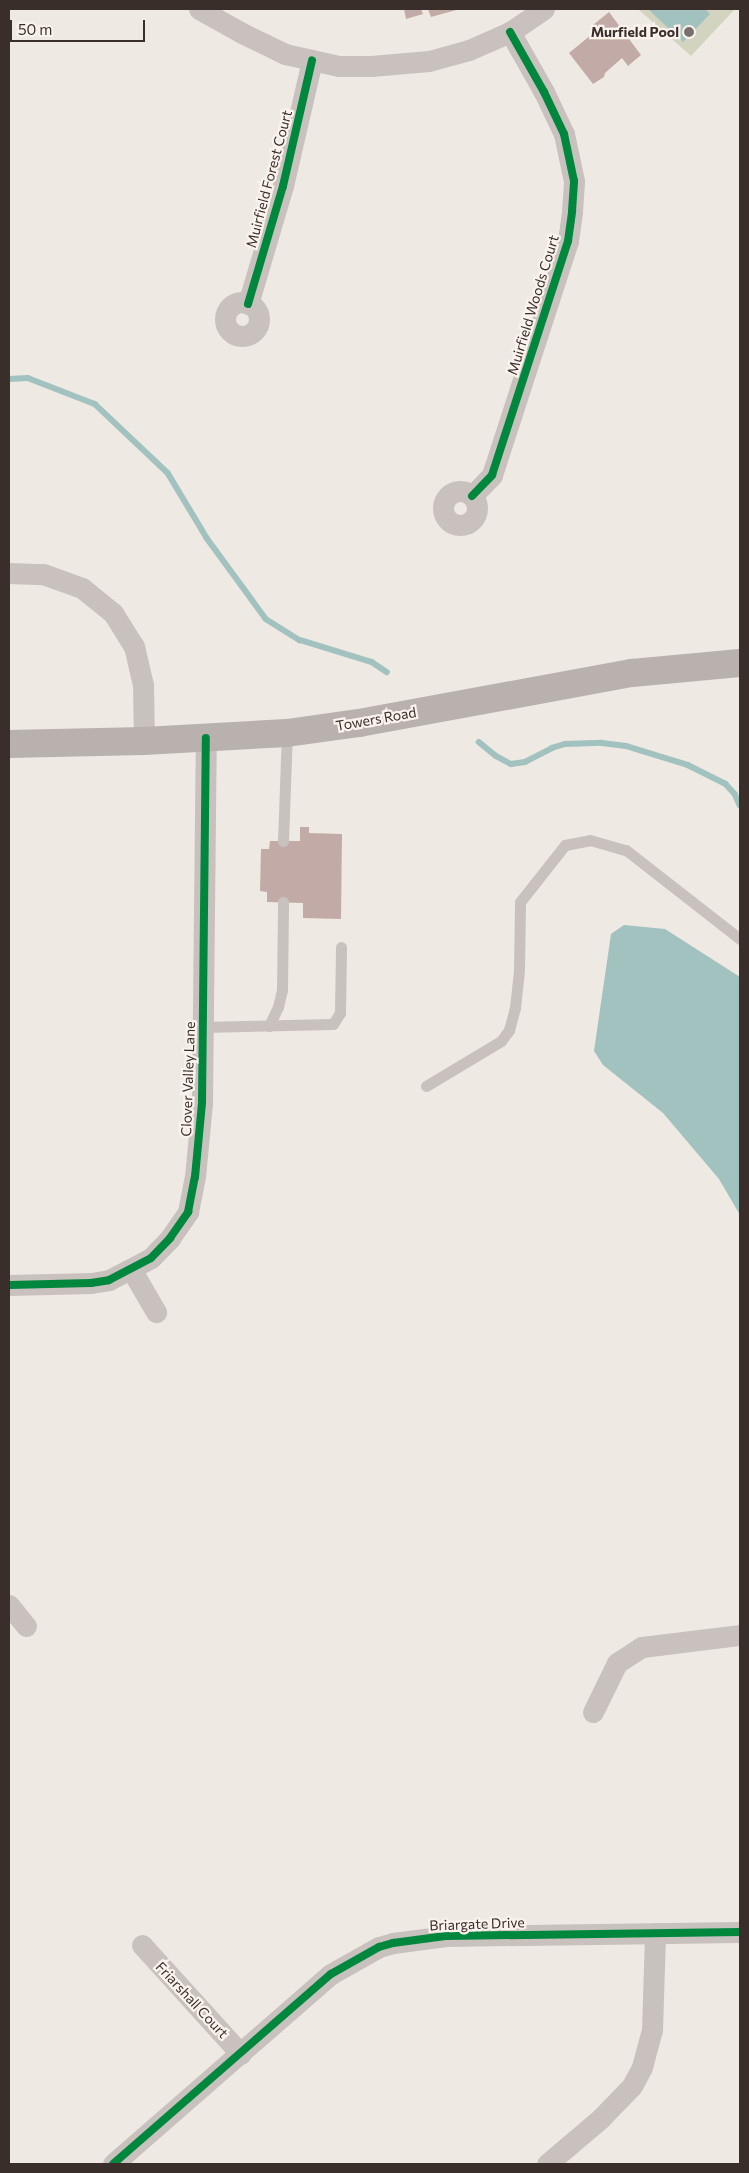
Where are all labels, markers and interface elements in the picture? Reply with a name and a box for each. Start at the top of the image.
scale bar [12,10,148,42]
text: 50 m [18,20,52,38]
place label: Murfield Pool [591,24,679,40]
marker: Murfield Pool [683,26,695,38]
street label: Muirfield Forest Court [243,108,295,250]
street label: Muirfield Woods Court [504,233,562,377]
street label: Towers Road [334,704,418,734]
street label: Clover Valley Lane [178,1021,198,1137]
street label: Briargate Drive [429,1914,525,1934]
street label: Friarshall Court [152,1958,232,2042]

